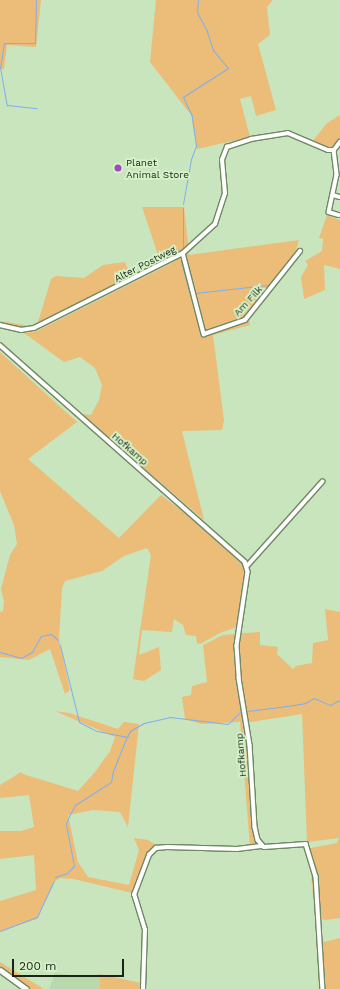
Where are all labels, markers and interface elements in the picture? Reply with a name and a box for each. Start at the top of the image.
place label: Planet Animal Store [126,156,189,180]
marker: Planet Animal Store [113,163,123,173]
street label: Alter Postweg [112,243,178,285]
street label: Am Filk [231,283,265,319]
street label: Hofkamp [109,430,151,468]
street label: Hofkamp [233,732,249,778]
scale bar [14,951,126,977]
text: 200 m [19,959,56,973]

